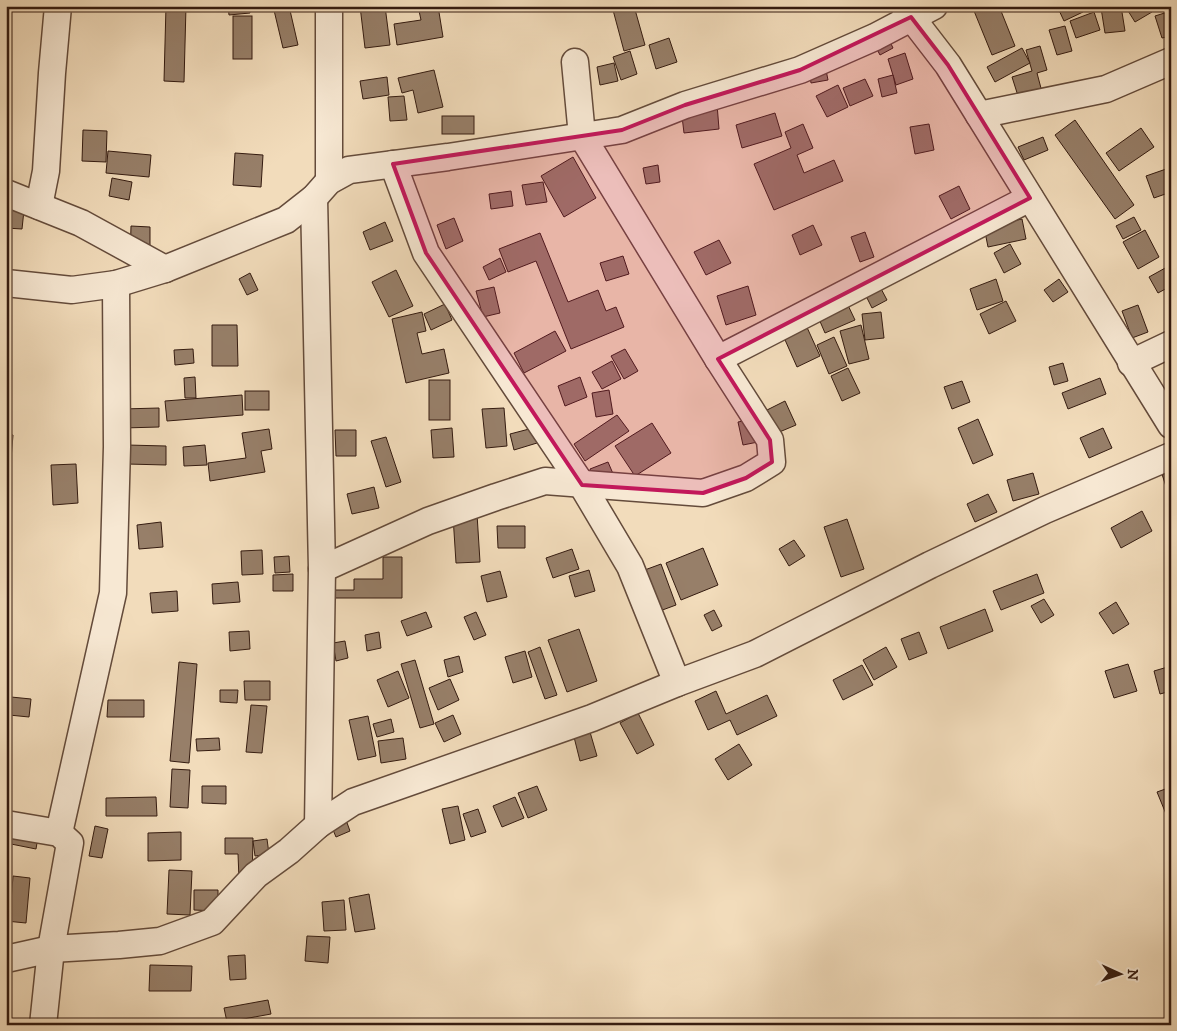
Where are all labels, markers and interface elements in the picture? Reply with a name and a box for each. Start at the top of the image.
north arrow [1094,948,1144,998]
text: N [1123,968,1141,981]

